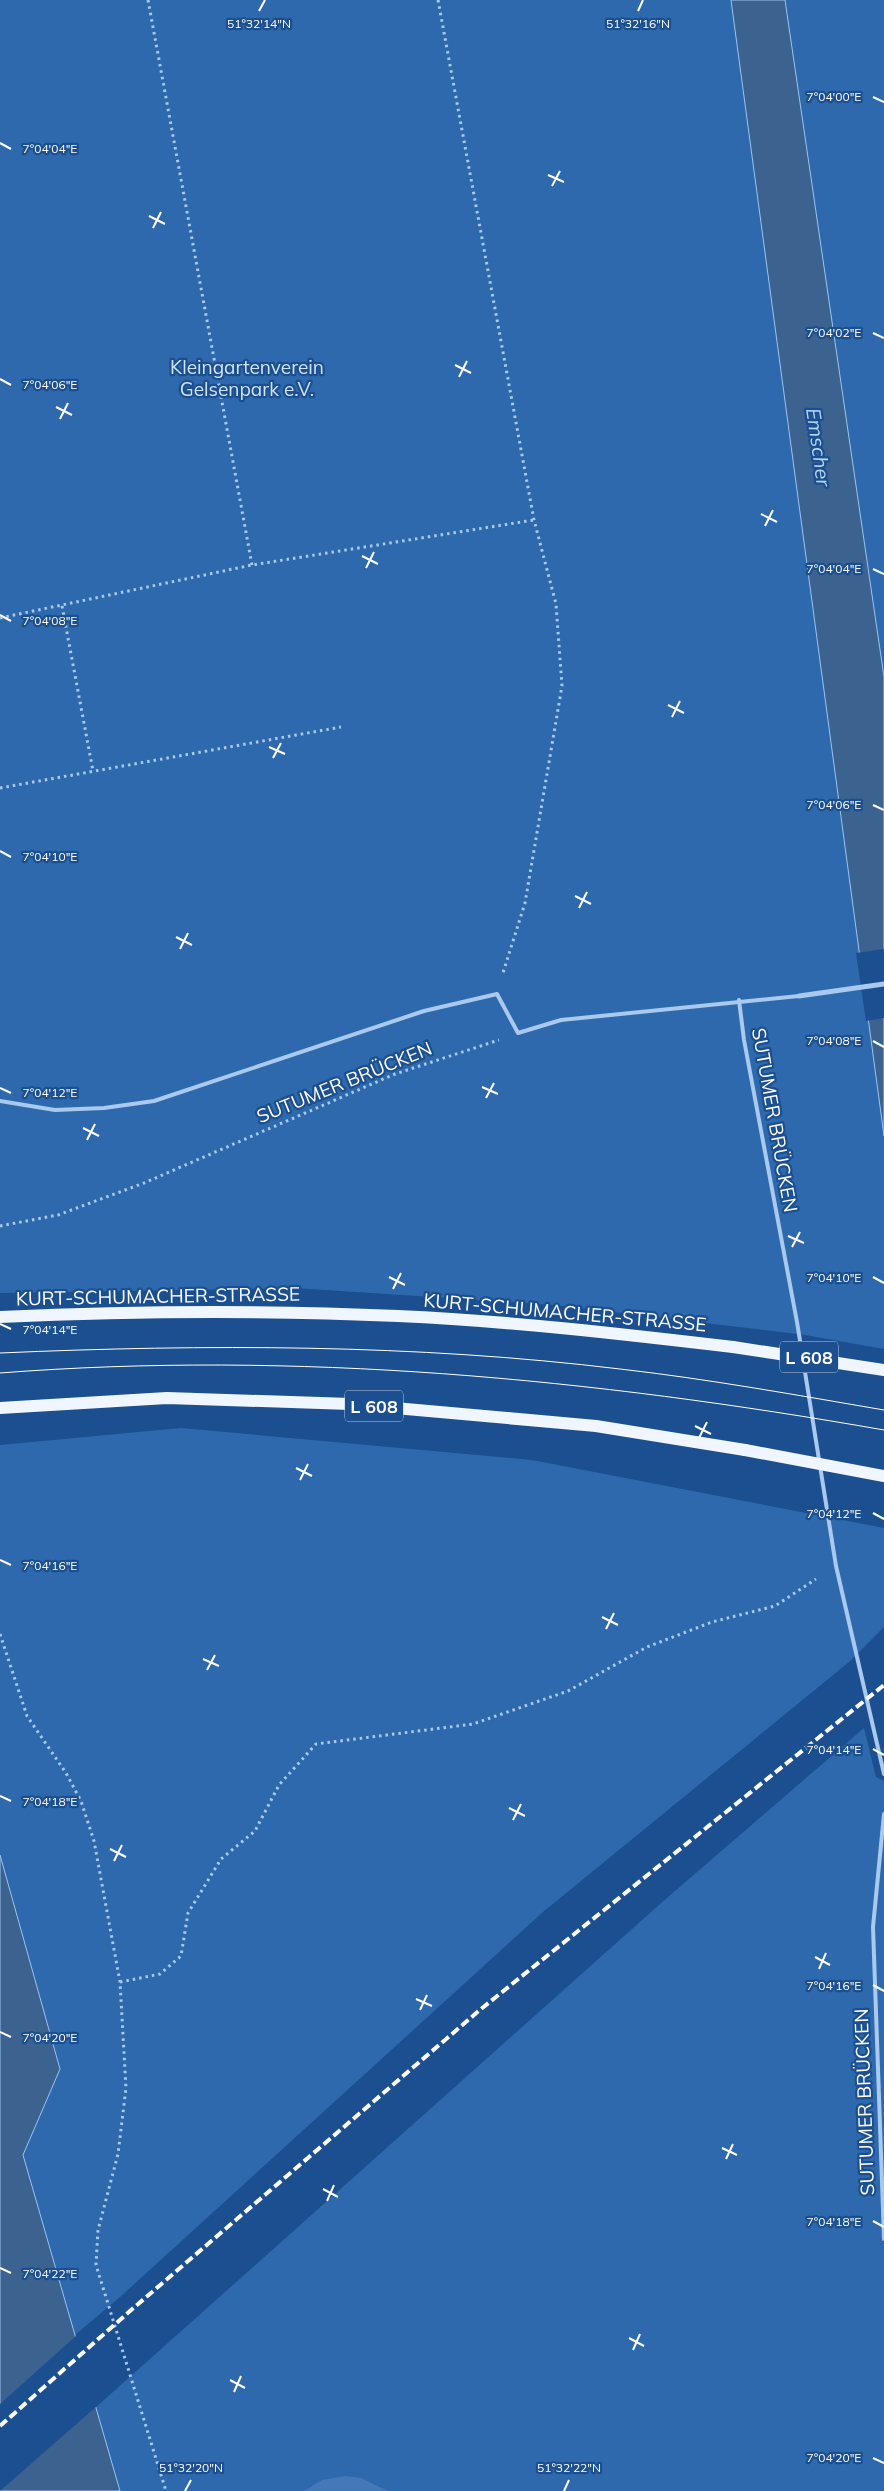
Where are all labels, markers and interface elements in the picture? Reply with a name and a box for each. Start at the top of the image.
text: 51°32'14"N [227,16,291,31]
text: 51°32'16"N [606,16,670,31]
text: 7°04'00"E [807,89,861,104]
text: 7°04'04"E [23,141,77,156]
text: 7°04'02"E [807,325,861,340]
park label: Kleingartenverein Gelsenpark e.V. [170,355,324,401]
text: 7°04'06"E [23,377,77,392]
water label: Emscher [801,406,837,489]
text: 7°04'04"E [807,561,861,576]
text: 7°04'08"E [23,613,77,628]
text: 7°04'06"E [807,797,861,812]
text: 7°04'10"E [23,849,77,864]
street label: SUTUMER BRÜCKEN [747,1026,803,1214]
text: 7°04'08"E [807,1033,861,1048]
street label: SUTUMER BRÜCKEN [253,1036,435,1128]
text: 7°04'12"E [23,1085,77,1100]
text: 7°04'10"E [807,1270,861,1285]
street label: KURT-SCHUMACHER-STRASSE [16,1282,300,1310]
street label: KURT-SCHUMACHER-STRASSE [422,1288,708,1336]
text: 7°04'14"E [23,1322,77,1337]
road number: L 608 [780,1341,838,1372]
road number: L 608 [345,1390,403,1422]
text: 7°04'12"E [807,1506,861,1521]
text: 7°04'16"E [23,1558,77,1573]
text: 7°04'14"E [807,1742,861,1757]
text: 7°04'18"E [23,1794,77,1809]
text: 7°04'16"E [807,1978,861,1993]
street label: SUTUMER BRÜCKEN [849,2008,879,2196]
text: 7°04'20"E [23,2030,77,2045]
text: 7°04'18"E [807,2214,861,2229]
text: 7°04'22"E [23,2266,77,2281]
text: 7°04'20"E [807,2450,861,2465]
text: 51°32'20"N [159,2460,223,2475]
text: 51°32'22"N [537,2460,601,2475]

